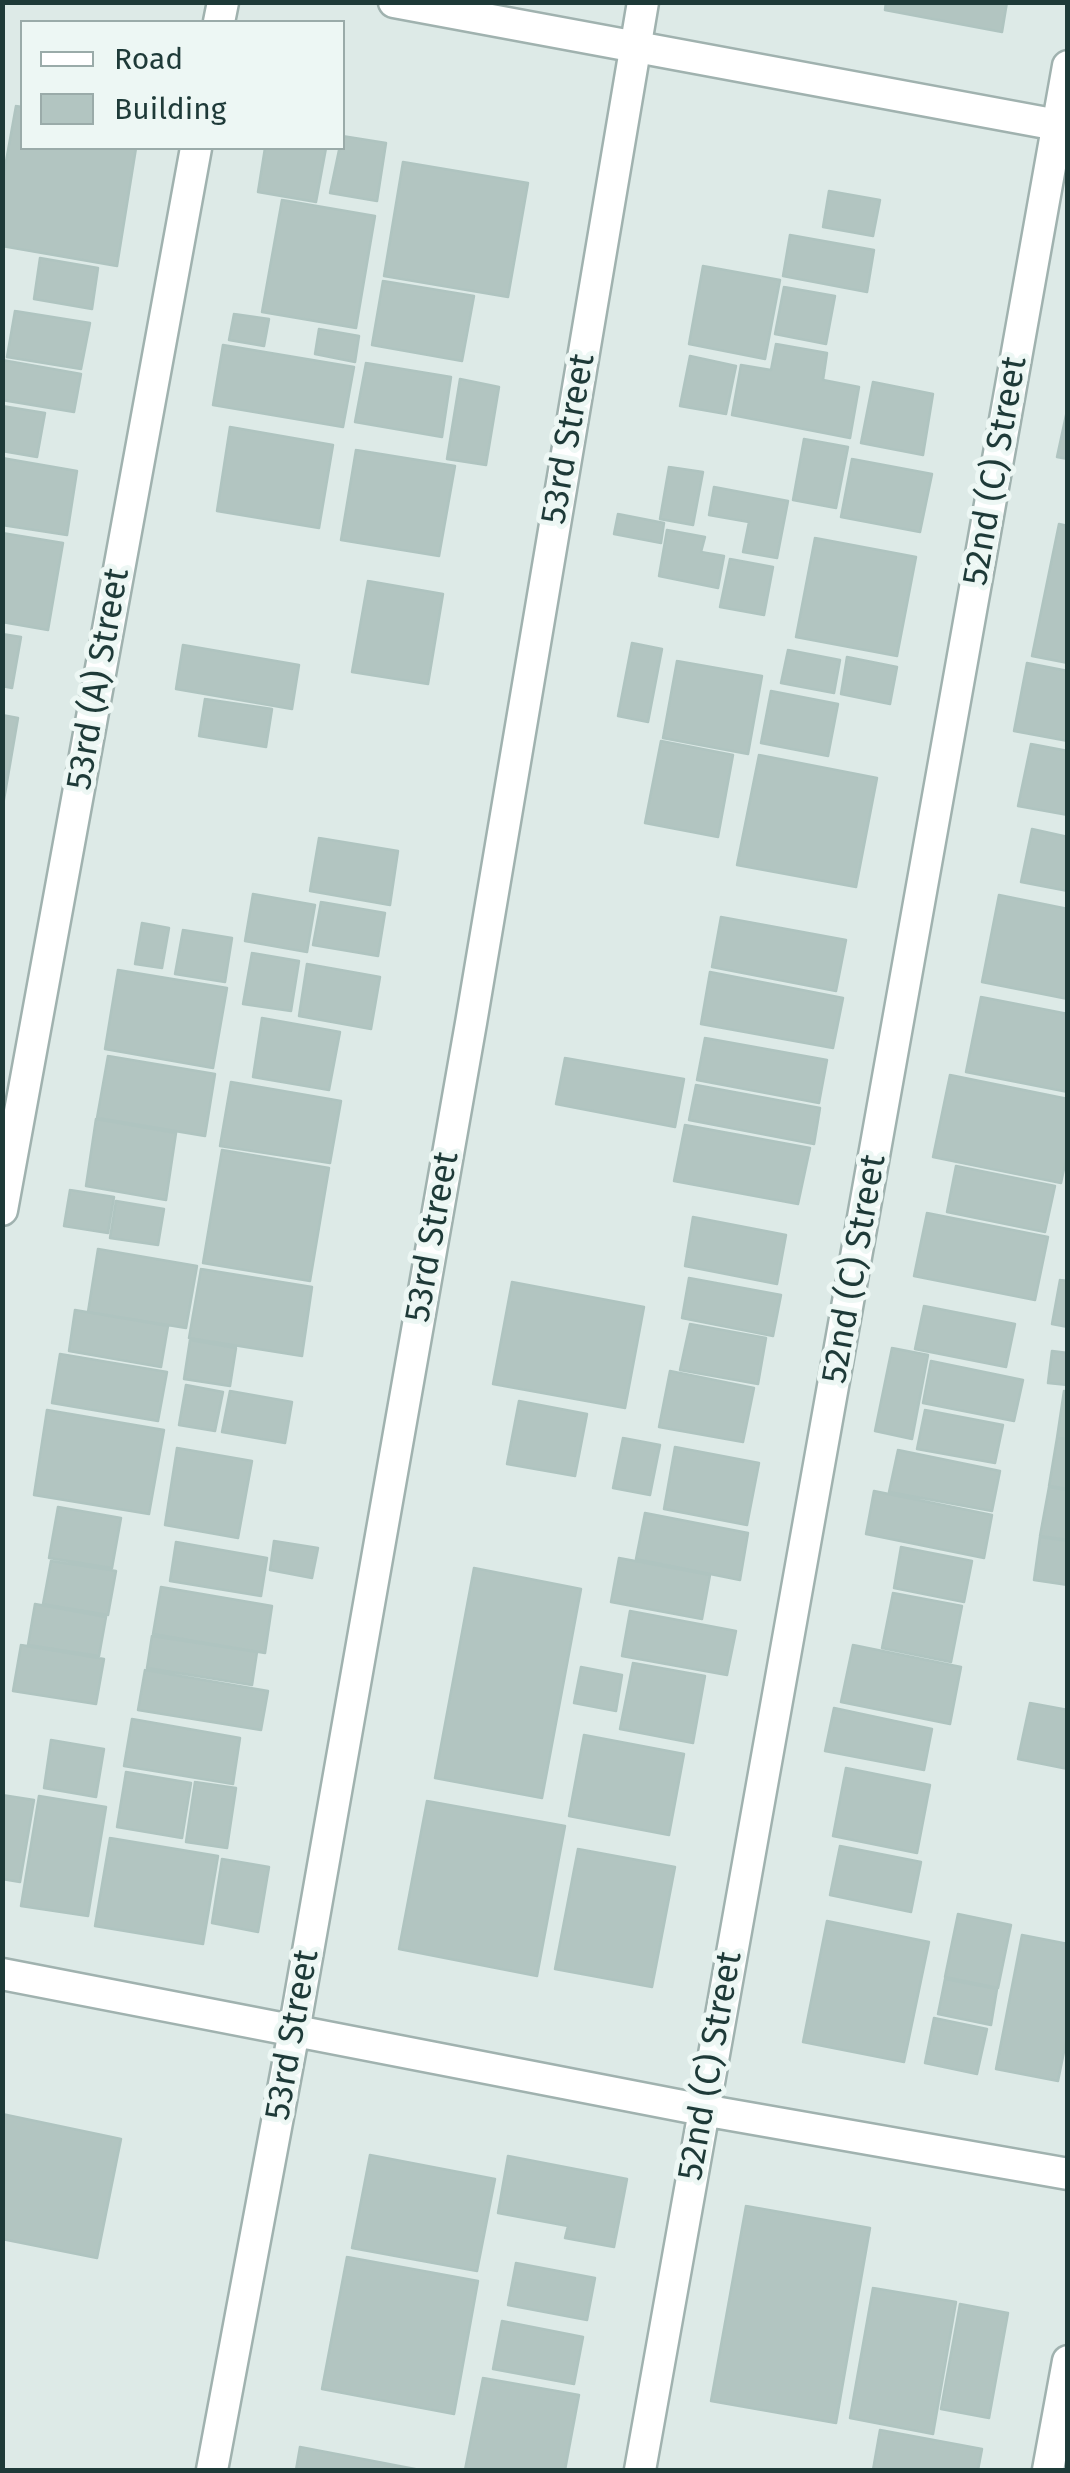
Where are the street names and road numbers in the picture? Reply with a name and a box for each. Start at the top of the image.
street label: 53rd Street [533,350,605,528]
street label: 52nd (C) Street [955,353,1037,589]
street label: 53rd (A) Street [59,565,139,793]
street label: 53rd Street [397,1148,469,1326]
street label: 52nd (C) Street [814,1151,896,1387]
street label: 53rd Street [257,1946,329,2124]
street label: 52nd (C) Street [670,1948,752,2184]

